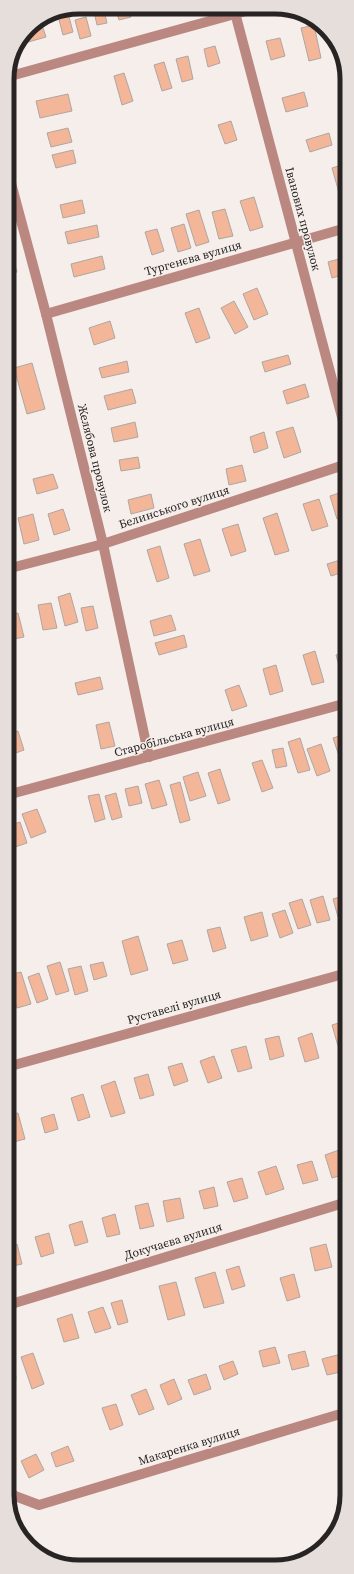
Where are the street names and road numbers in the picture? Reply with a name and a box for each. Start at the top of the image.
street label: Іванових провулок [281,165,325,273]
street label: Тургенєва вулиця [143,237,243,279]
street label: Желябова провулок [74,402,116,514]
street label: Белинського вулиця [117,482,231,532]
street label: Старобільська вулиця [112,713,236,761]
street label: Руставелі вулиця [125,986,223,1028]
street label: Докучаєва вулиця [122,1218,224,1264]
street label: Макаренка вулиця [136,1423,242,1469]

